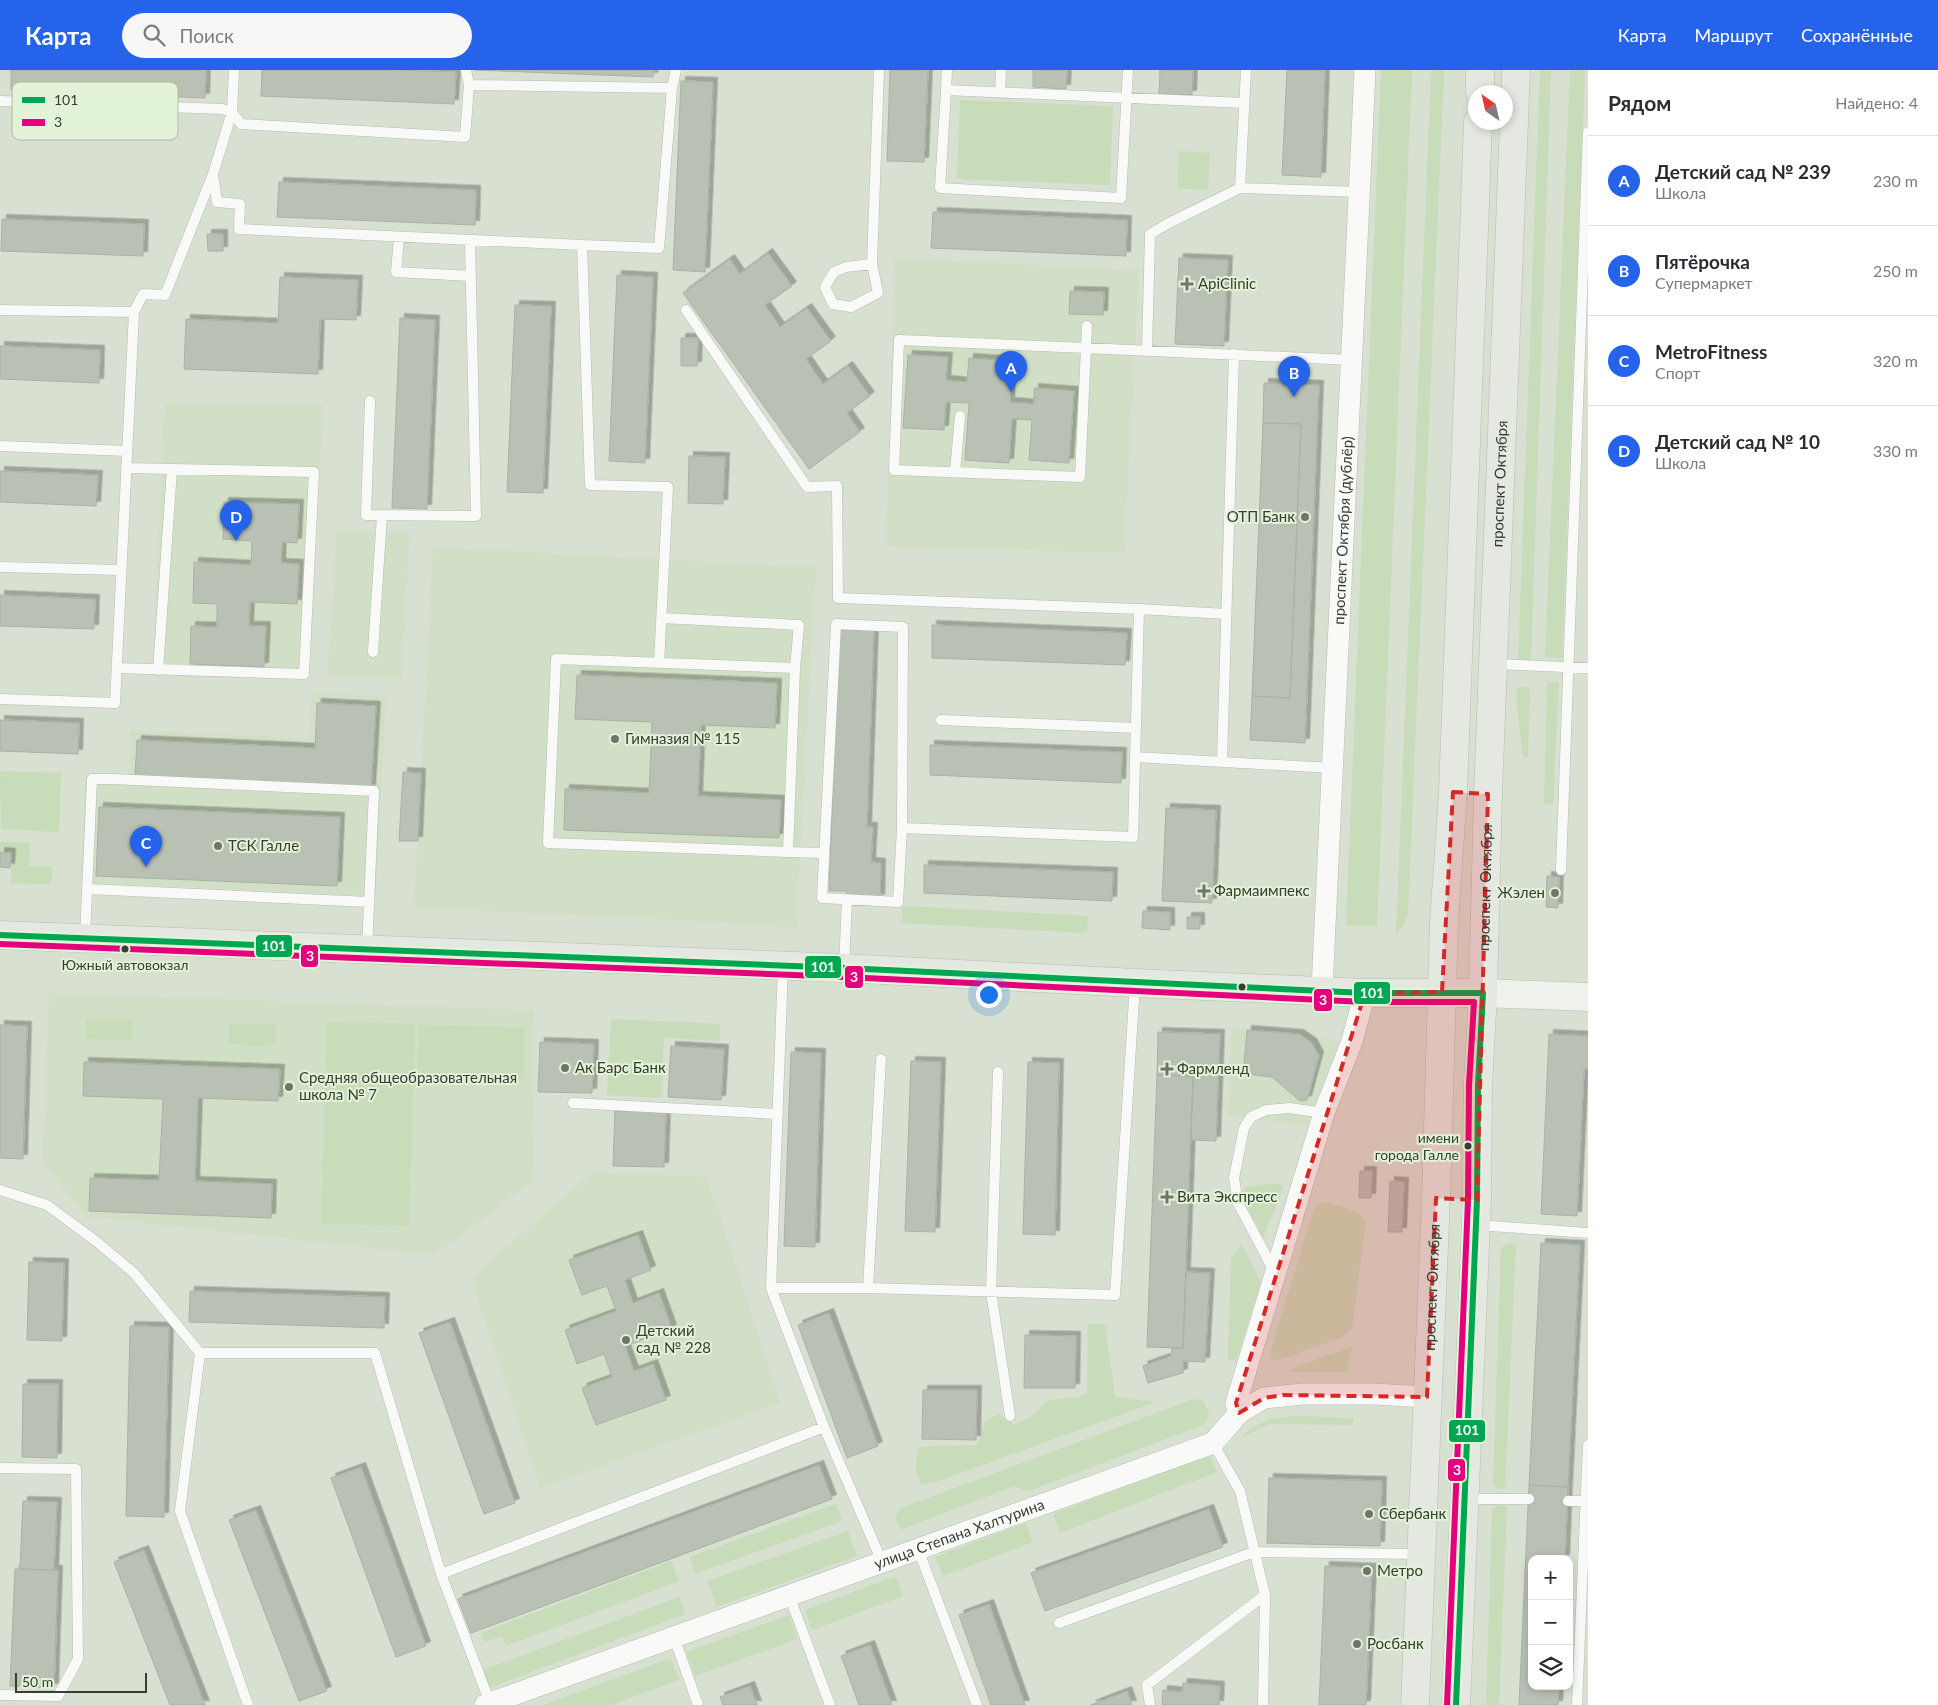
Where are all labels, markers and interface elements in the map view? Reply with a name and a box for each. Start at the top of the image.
search box [122,13,472,58]
text: Карта [25,21,92,50]
icon: search [140,21,168,49]
text: Поиск [180,24,234,47]
text: Карта [1618,24,1666,46]
text: Маршрут [1694,24,1773,46]
text: Сохранённые [1801,24,1913,46]
legend [12,82,178,140]
north arrow [1468,85,1513,130]
text: Рядом [1608,90,1671,115]
text: 101 [54,91,78,108]
text: Найдено: 4 [1835,93,1918,112]
text: 3 [54,113,62,130]
text: Детский сад № 239 [1655,160,1831,183]
text: A [1618,171,1630,190]
text: 230 m [1873,171,1918,190]
text: Школа [1655,183,1706,202]
text: Пятёрочка [1655,250,1750,273]
text: B [1619,261,1629,280]
text: 250 m [1873,261,1918,280]
text: Супермаркет [1655,273,1753,292]
place label: ApiClinic [1198,274,1256,292]
marker: ApiClinic [1180,277,1194,291]
text: MetroFitness [1655,340,1767,363]
pin: A [995,351,1027,392]
text: C [1619,351,1629,370]
text: 320 m [1873,351,1918,370]
pin: B [1278,356,1310,397]
text: Спорт [1655,363,1701,382]
street label: проспект Октября [1488,420,1510,548]
text: Детский сад № 10 [1655,430,1820,453]
street label: проспект Октября (дублёр) [1329,436,1356,625]
text: D [1618,441,1630,460]
text: 330 m [1873,441,1918,460]
text: Школа [1655,453,1706,472]
pin: D [220,500,252,541]
place label: ОТП Банк [1227,507,1295,525]
marker: ОТП Банк [1299,511,1311,523]
place label: Гимназия № 115 [625,729,740,747]
marker: Гимназия № 115 [609,733,621,745]
street label: проспект Октября [1474,824,1495,951]
pin: C [130,826,162,867]
place label: ТСК Галле [228,836,299,854]
marker: ТСК Галле [212,840,224,852]
place label: Фармаимпекс [1214,881,1310,899]
place label: Жэлен [1497,883,1545,901]
marker: Фармаимпекс [1198,885,1210,897]
marker: Жэлен [1549,887,1561,899]
line badge: 101 [255,934,293,958]
text: 101 [262,937,286,954]
marker: Южный автовокзал [120,944,130,954]
line badge: 3 [300,944,319,968]
text: 3 [306,947,314,964]
line badge: 101 [804,955,842,979]
place label: Южный автовокзал [61,956,189,973]
text: 101 [811,958,835,975]
line badge: 3 [844,965,864,989]
text: 3 [850,968,858,985]
line badge: 101 [1353,981,1391,1005]
your location [976,982,1002,1008]
unlabelled marker [1237,982,1247,992]
text: 101 [1360,984,1384,1001]
line badge: 3 [1313,988,1333,1012]
text: 3 [1319,991,1327,1008]
place label: Ак Барс Банк [575,1058,666,1076]
place label: Фармленд [1177,1059,1249,1077]
marker: Ак Барс Банк [559,1062,571,1074]
marker: Фармленд [1161,1063,1173,1075]
place label: Средняя общеобразовательная школа № 7 [299,1068,517,1103]
marker: Средняя общеобразовательная школа № 7 [283,1081,295,1093]
place label: имени города Галле [1375,1129,1459,1163]
marker: имени города Галле [1463,1141,1473,1151]
place label: Вита Экспресс [1177,1187,1278,1205]
marker: Вита Экспресс [1161,1191,1173,1203]
street label: проспект Октября [1420,1224,1443,1351]
place label: Детский сад № 228 [636,1321,711,1356]
marker: Детский сад № 228 [620,1334,632,1346]
line badge: 101 [1448,1419,1486,1443]
text: 101 [1455,1421,1479,1438]
line badge: 3 [1447,1458,1466,1482]
text: 3 [1453,1461,1461,1478]
street label: улица Степана Халтурина [871,1495,1046,1572]
place label: Сбербанк [1379,1504,1447,1522]
marker: Сбербанк [1363,1508,1375,1520]
map controls [1528,1555,1573,1690]
button: + [1528,1555,1573,1600]
place label: Метро [1377,1561,1423,1579]
marker: Метро [1361,1565,1373,1577]
button: − [1528,1600,1573,1645]
place label: Росбанк [1367,1634,1424,1652]
marker: Росбанк [1351,1638,1363,1650]
button: layers [1528,1645,1573,1690]
scale bar [15,1670,148,1693]
text: 50 m [22,1673,53,1690]

